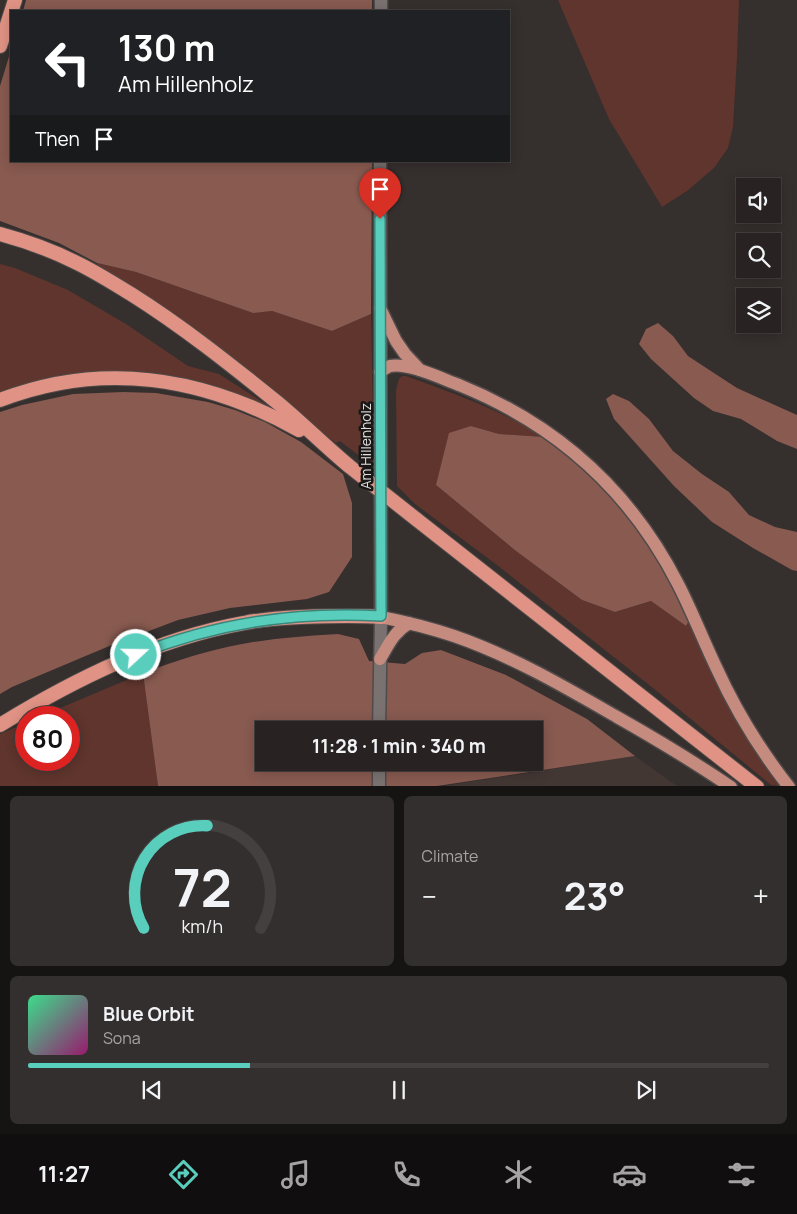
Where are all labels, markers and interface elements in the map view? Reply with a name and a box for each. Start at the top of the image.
text: 130 m [118,24,215,72]
icon: left [35,30,100,95]
text: Am Hillenholz [118,69,254,99]
icon: arrive [90,125,118,153]
text: Then [35,126,80,152]
pin [359,168,401,219]
icon: arrive [366,175,394,203]
map controls [736,178,781,333]
button: sound [736,178,781,223]
button: search [736,233,781,278]
button: layers [736,288,781,333]
street label: Am Hillenholz [356,403,375,489]
position arrow [109,628,161,680]
speed limit sign: 80 [15,706,80,771]
text: 11:28 · 1 min · 340 m [312,733,486,759]
text: Climate [422,845,478,867]
text: 72 [172,852,231,923]
text: 23° [564,869,626,921]
text: − [422,877,437,915]
text: + [753,877,769,915]
text: km/h [181,914,223,938]
text: Blue Orbit [103,1001,195,1027]
text: Sona [103,1027,141,1049]
icon: previous [138,1076,166,1104]
icon: pause [385,1076,413,1104]
icon: next [632,1076,660,1104]
icon: directions [166,1157,201,1192]
icon: music [278,1157,313,1192]
icon: phone [389,1157,424,1192]
icon: climate [501,1157,536,1192]
icon: car [612,1157,647,1192]
icon: filters [724,1157,759,1192]
text: 11:27 [38,1159,90,1189]

